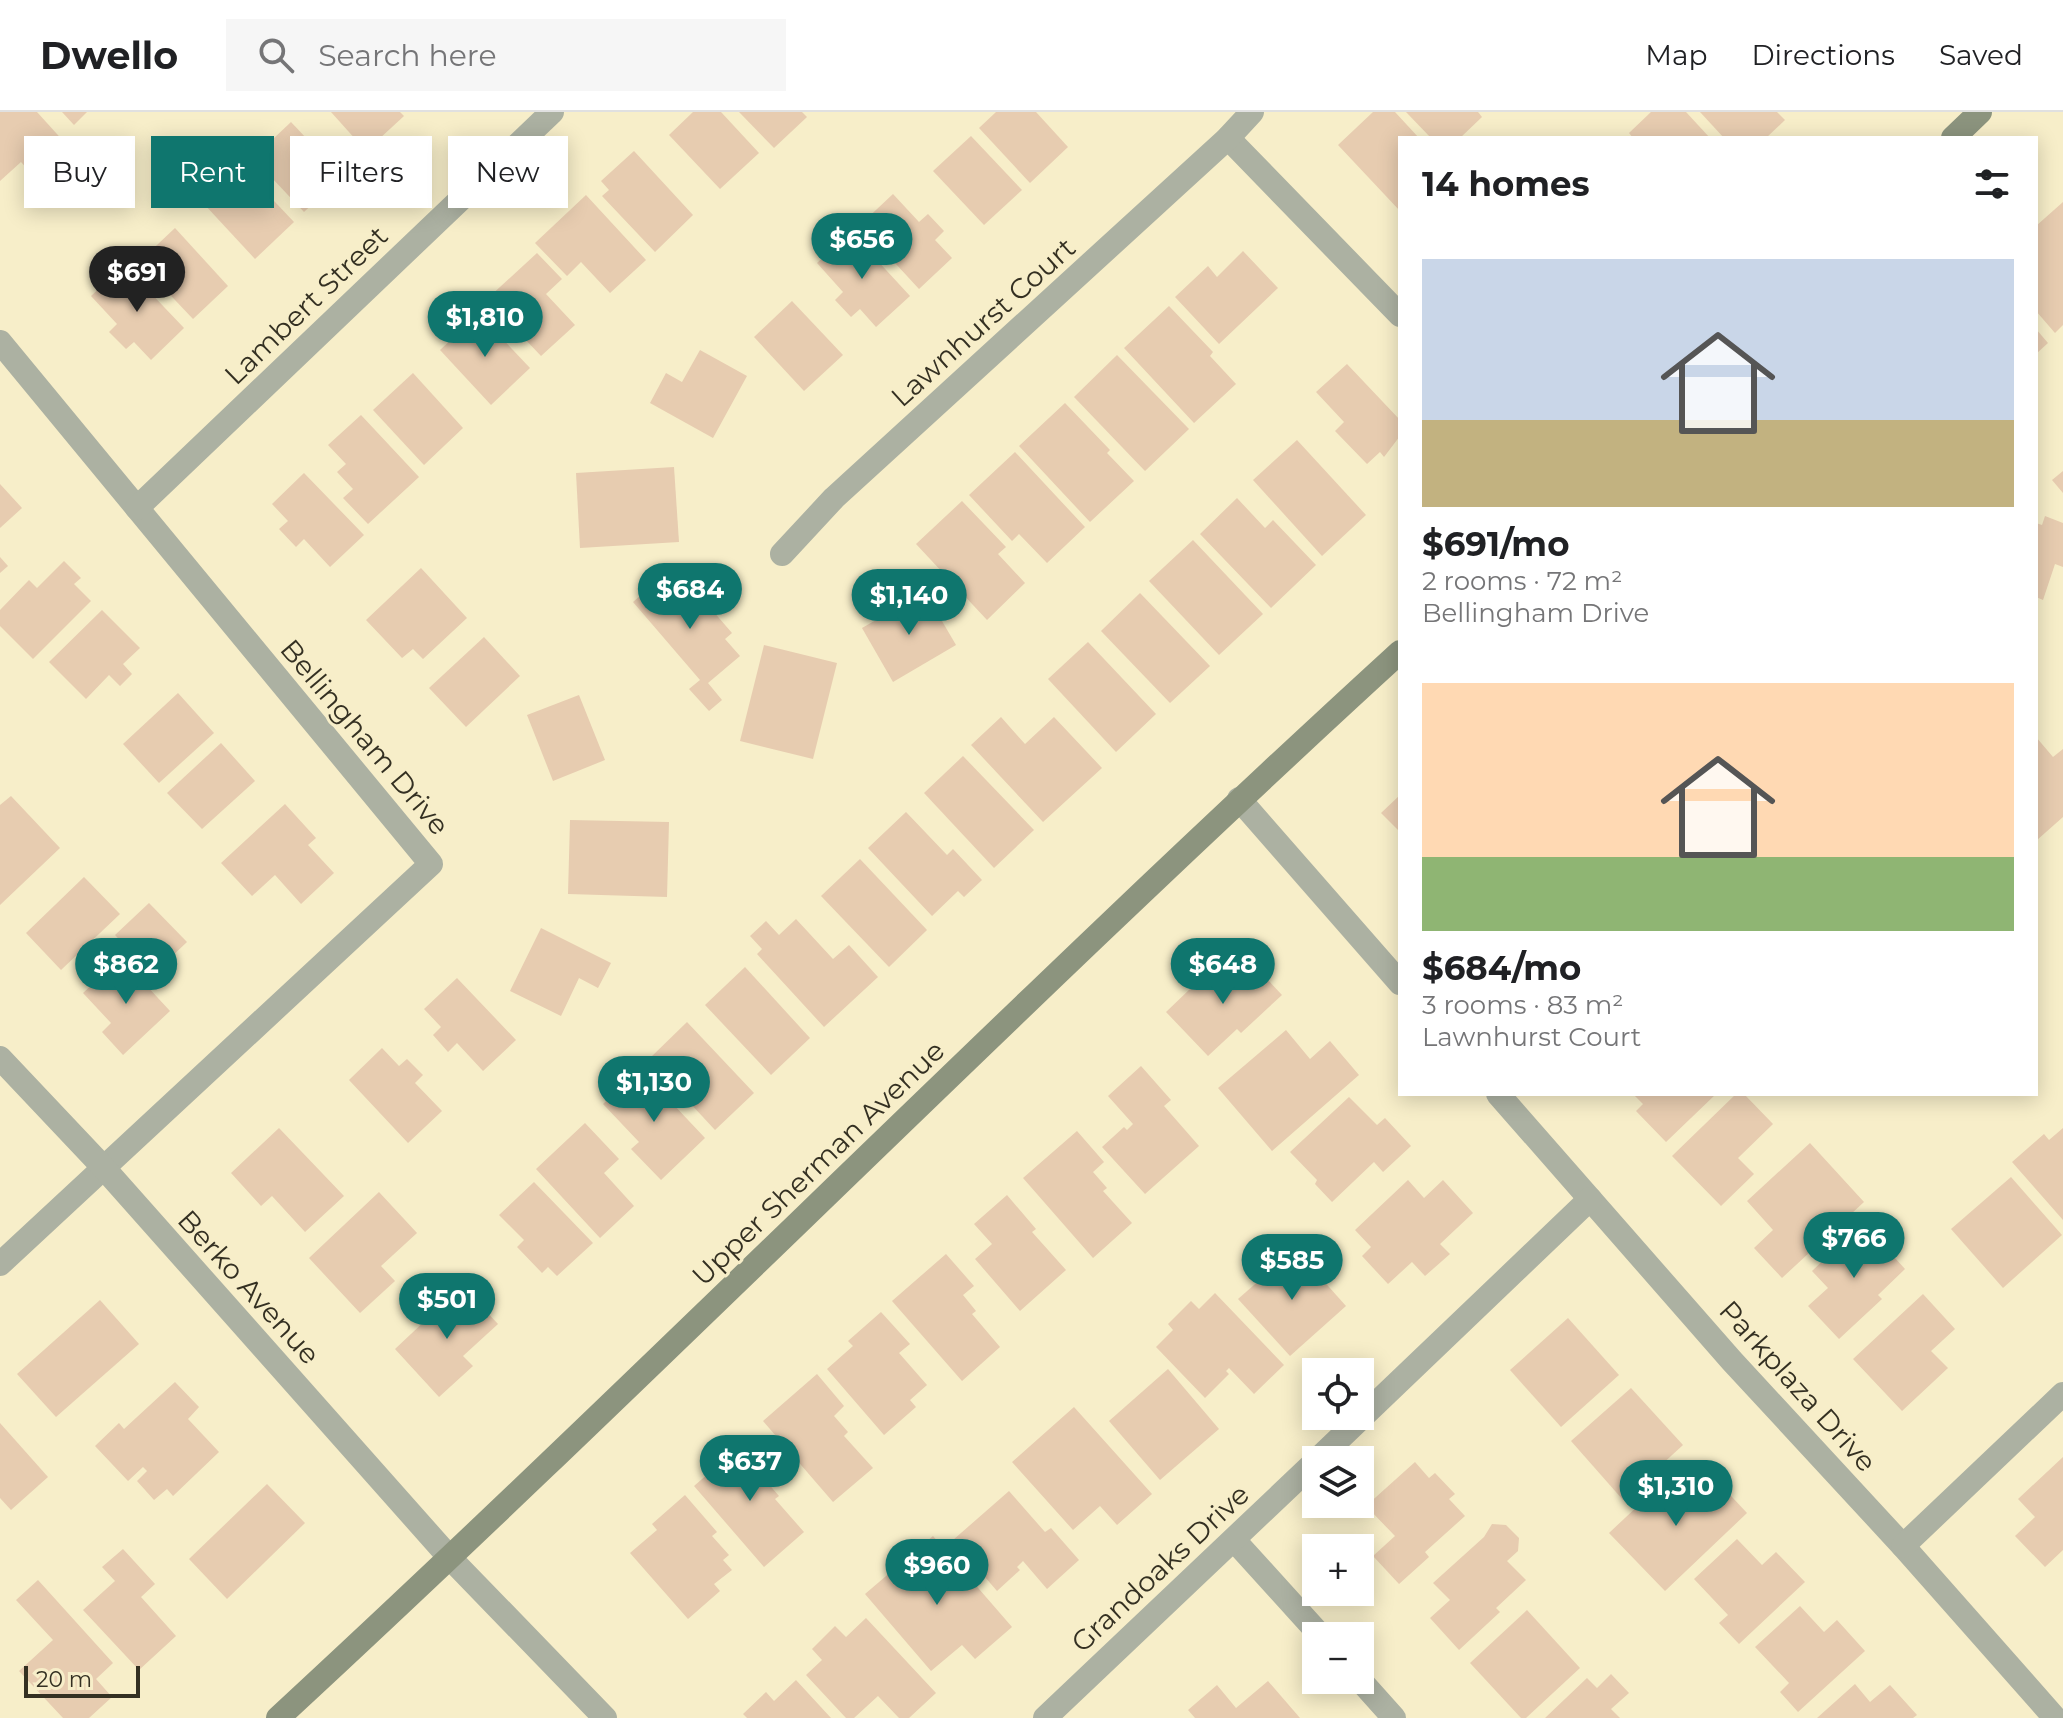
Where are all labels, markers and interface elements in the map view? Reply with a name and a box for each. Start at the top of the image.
search box [226,19,786,91]
text: Dwello [40,32,178,79]
icon: search [254,33,298,77]
text: Search here [318,37,497,74]
text: Map [1645,38,1707,72]
text: Directions [1751,38,1895,72]
text: Saved [1939,38,2023,72]
chip: Buy [24,136,135,208]
chip: Rent [151,136,274,208]
chip: Filters [290,136,432,208]
chip: New [448,136,568,208]
icon: filters [1970,162,2014,206]
text: 14 homes [1422,163,1590,205]
pin: $656 [815,213,909,281]
street label: Lambert Street [217,219,395,391]
text: $656 [829,223,895,255]
street label: Lawnhurst Court [884,230,1082,414]
pin: $691 [90,246,184,314]
text: $691 [107,256,167,288]
pin: $1,810 [420,291,550,359]
text: $1,810 [446,301,524,333]
icon: home [1646,311,1790,455]
text: $691/mo [1422,523,1569,565]
pin: $684 [643,563,737,631]
text: 2 rooms · 72 m² [1422,565,1622,597]
pin: $1,140 [844,569,974,637]
text: $684 [656,573,724,605]
text: $1,140 [870,579,948,611]
text: Bellingham Drive [1422,597,1649,629]
street label: Bellingham Drive [273,632,457,842]
icon: home [1646,735,1790,879]
pin: $862 [79,938,173,1006]
pin: $648 [1176,938,1270,1006]
text: $684/mo [1422,947,1581,989]
text: $862 [93,948,159,980]
text: $648 [1189,948,1257,980]
text: 3 rooms · 83 m² [1422,989,1623,1021]
text: Lawnhurst Court [1422,1021,1641,1053]
street label: Upper Sherman Avenue [685,1033,951,1293]
pin: $1,130 [589,1056,719,1124]
text: $1,130 [616,1066,692,1098]
street label: Berko Avenue [171,1203,327,1371]
pin: $766 [1807,1212,1901,1280]
text: $766 [1821,1222,1887,1254]
pin: $585 [1245,1234,1339,1302]
text: $585 [1260,1244,1324,1276]
pin: $501 [400,1273,494,1341]
text: $501 [417,1283,477,1315]
street label: Parkplaza Drive [1712,1294,1884,1478]
map controls [1302,1358,1374,1694]
button: locate [1302,1358,1374,1430]
pin: $637 [703,1435,797,1503]
text: $637 [718,1445,782,1477]
button: layers [1302,1446,1374,1518]
pin: $1,310 [1611,1460,1741,1528]
text: $1,310 [1638,1470,1714,1502]
street label: Grandoaks Drive [1064,1477,1256,1659]
button: + [1302,1534,1374,1606]
pin: $960 [890,1539,984,1607]
text: $960 [903,1549,971,1581]
button: − [1302,1622,1374,1694]
scale bar [24,1662,140,1698]
text: 20 m [36,1666,92,1693]

